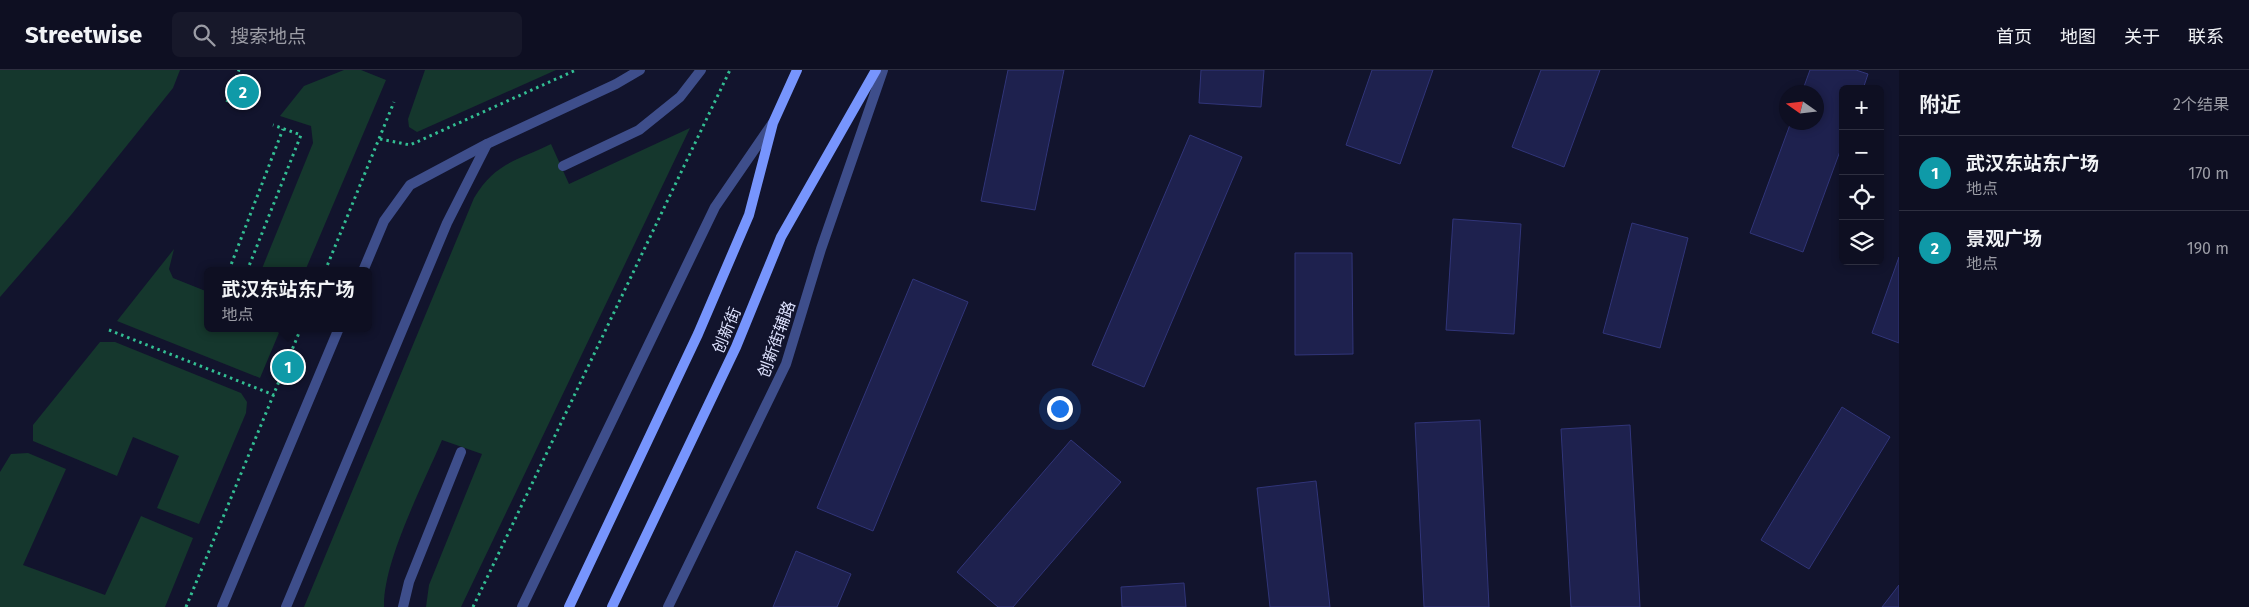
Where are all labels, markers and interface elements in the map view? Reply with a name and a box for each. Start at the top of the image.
search box [172,12,522,57]
text: Streetwise [25,21,142,49]
icon: search [190,21,218,49]
text: 搜索地点 [230,25,306,48]
text: 首页 [1996,26,2032,48]
text: 地图 [2060,26,2096,48]
text: 关于 [2124,26,2160,48]
text: 联系 [2188,26,2224,48]
pin: 2 [227,73,259,111]
north arrow [1779,85,1824,130]
map controls [1839,85,1884,265]
button: + [1839,85,1884,130]
text: 附近 [1919,92,1961,118]
text: 2个结果 [2173,95,2229,114]
button: − [1839,130,1884,175]
text: 武汉东站东广场 [1966,152,2099,175]
text: 1 [1931,164,1939,183]
text: 170 m [2188,164,2229,183]
button: locate [1839,175,1884,220]
text: 地点 [1966,179,1998,198]
button: layers [1839,220,1884,265]
text: 景观广场 [1966,227,2042,250]
text: 2 [1931,239,1939,258]
text: 190 m [2187,239,2229,258]
text: 地点 [1966,254,1998,273]
popup [204,267,372,332]
text: 武汉东站东广场 [221,278,355,301]
street label: 创新街辅路 [754,298,799,380]
street label: 创新街 [708,304,745,356]
text: 地点 [221,305,254,324]
pin: 1 [272,348,304,386]
your location [1047,396,1073,422]

